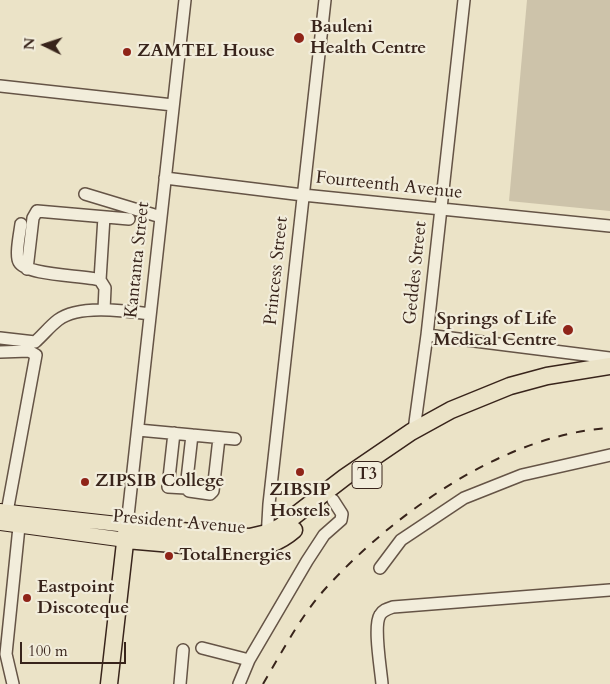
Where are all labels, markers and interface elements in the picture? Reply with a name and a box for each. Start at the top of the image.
place label: Bauleni Health Centre [310,17,426,59]
north arrow [20,20,70,70]
marker: Bauleni Health Centre [292,31,306,45]
text: N [20,37,39,51]
place label: ZAMTEL House [137,41,275,63]
marker: ZAMTEL House [121,46,133,58]
street label: Fourteenth Avenue [315,168,463,204]
street label: Kantanta Street [121,201,155,319]
street label: Princess Street [261,216,293,326]
street label: Geddes Street [400,220,432,326]
place label: Springs of Life Medical Centre [433,309,557,352]
marker: Springs of Life Medical Centre [561,323,575,337]
road number: T3 [352,462,382,488]
marker: ZIBSIP Hostels [294,466,306,478]
place label: ZIPSIB College [95,471,224,493]
marker: ZIPSIB College [79,476,91,488]
place label: ZIBSIP Hostels [269,480,331,522]
street label: President Avenue [112,506,246,540]
place label: TotalEnergies [179,545,291,567]
marker: TotalEnergies [163,550,175,562]
place label: Eastpoint Discoteque [37,577,129,620]
marker: Eastpoint Discoteque [21,592,33,604]
scale bar [22,632,129,664]
text: 100 m [28,641,68,661]

